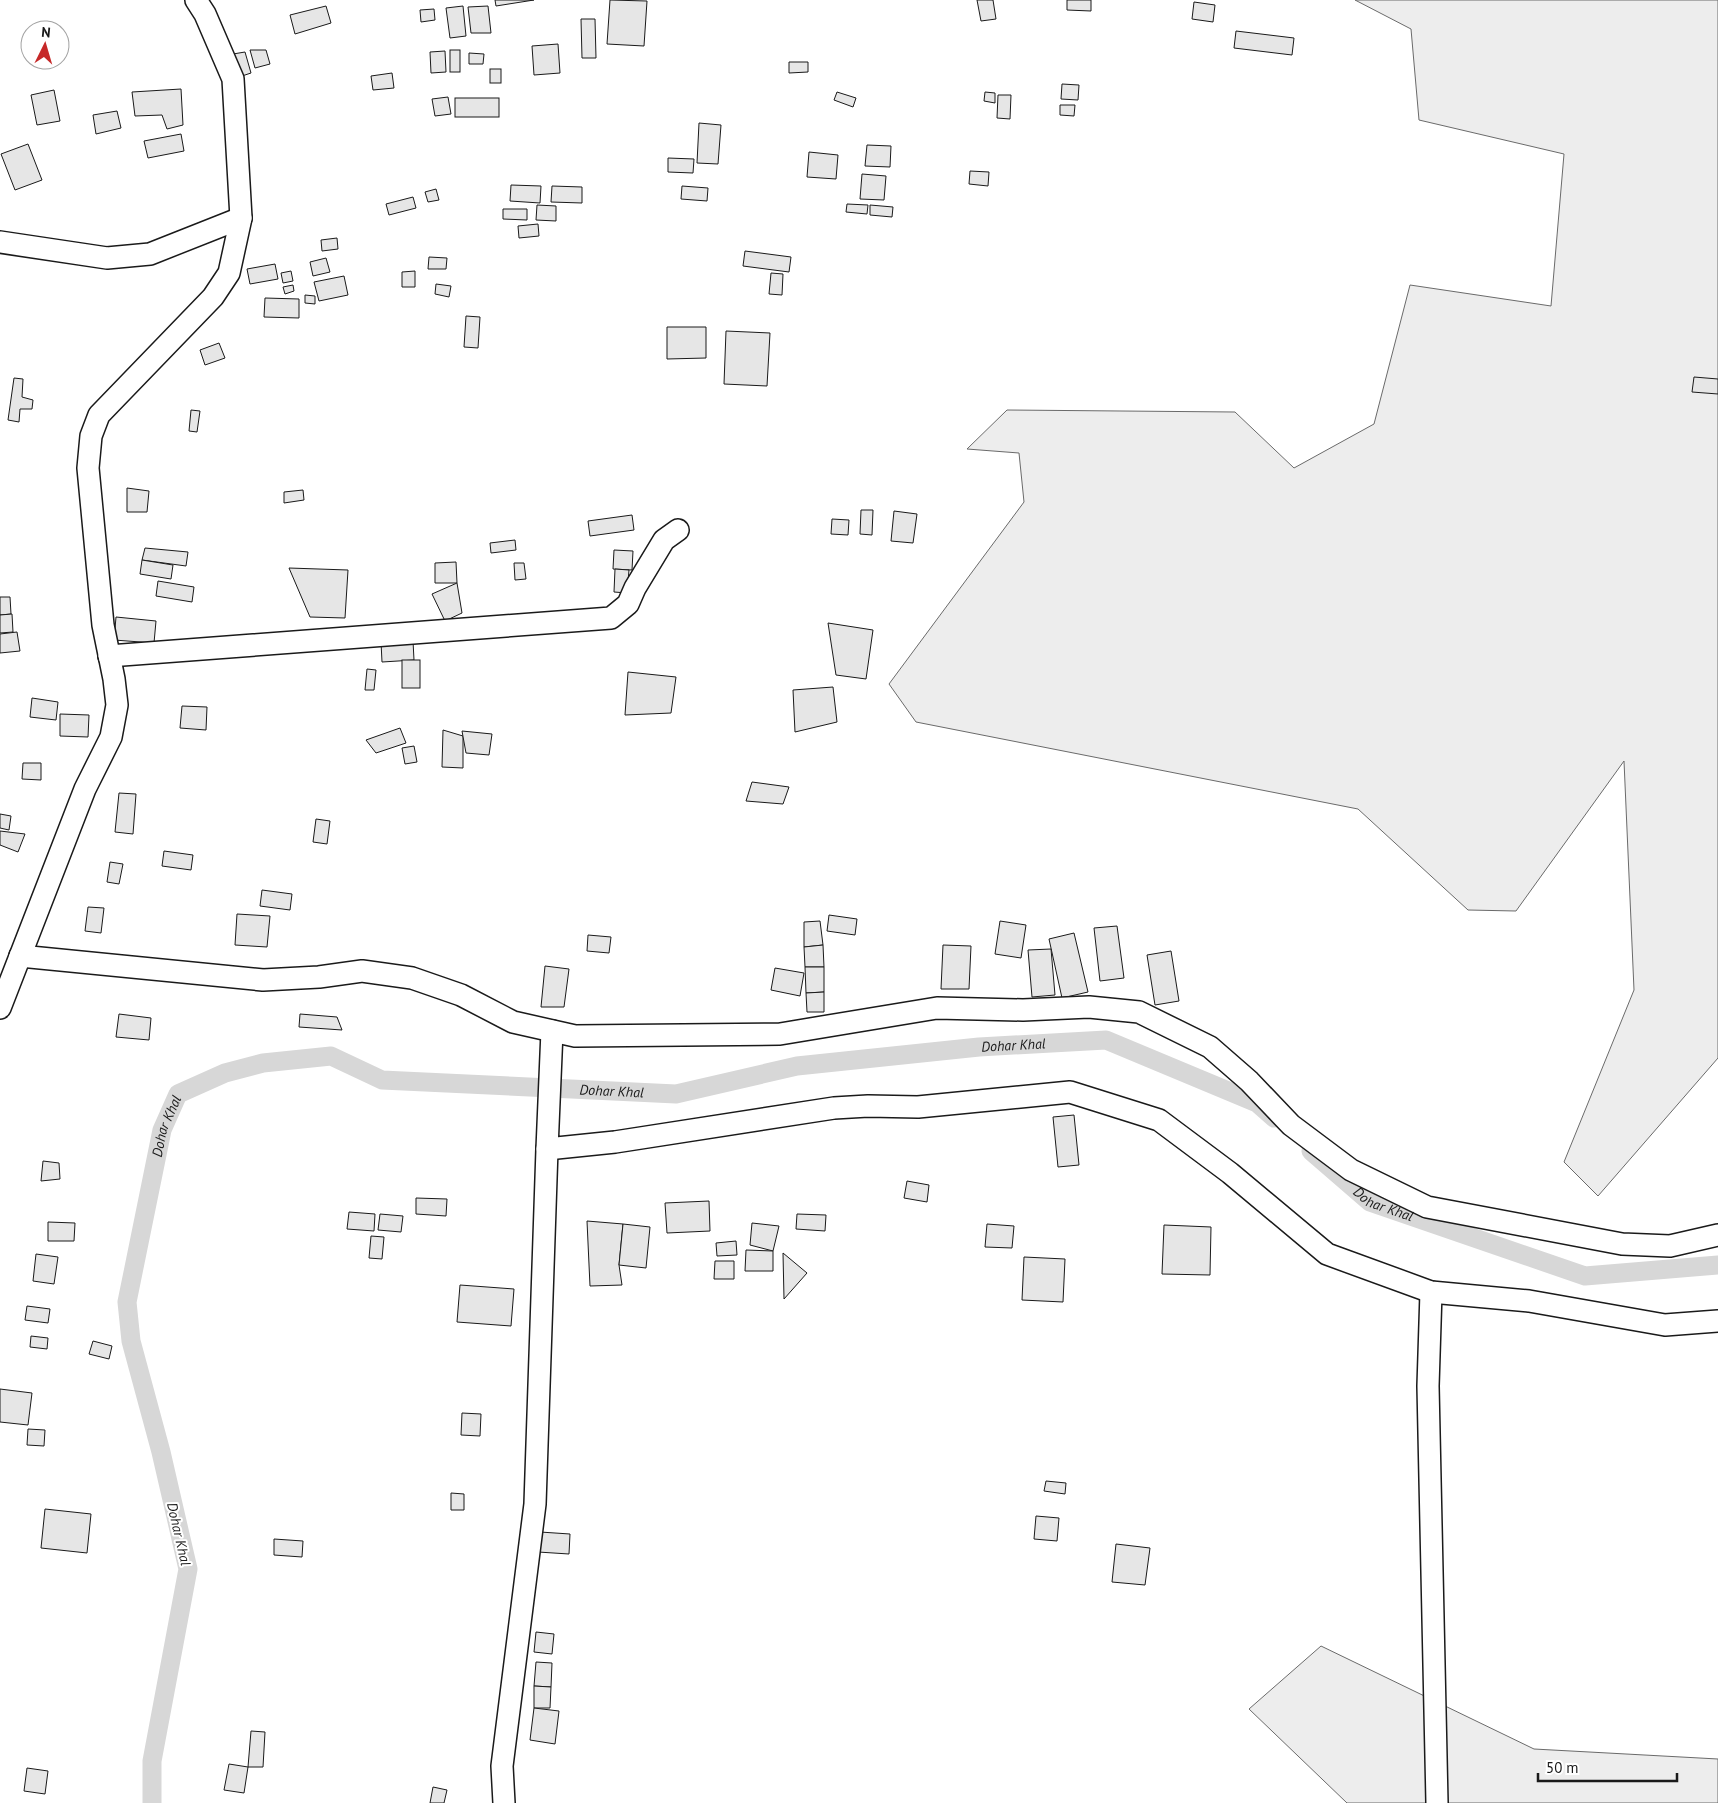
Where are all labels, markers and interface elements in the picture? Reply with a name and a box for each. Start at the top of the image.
north arrow [20,20,70,70]
text: N [41,23,52,41]
water label: Dohar Khal [981,1034,1046,1056]
water label: Dohar Khal [579,1080,645,1101]
water label: Dohar Khal [148,1092,185,1159]
water label: Dohar Khal [1350,1183,1416,1225]
water label: Dohar Khal [163,1501,195,1568]
scale bar [1538,1750,1677,1782]
text: 50 m [1546,1758,1579,1777]

